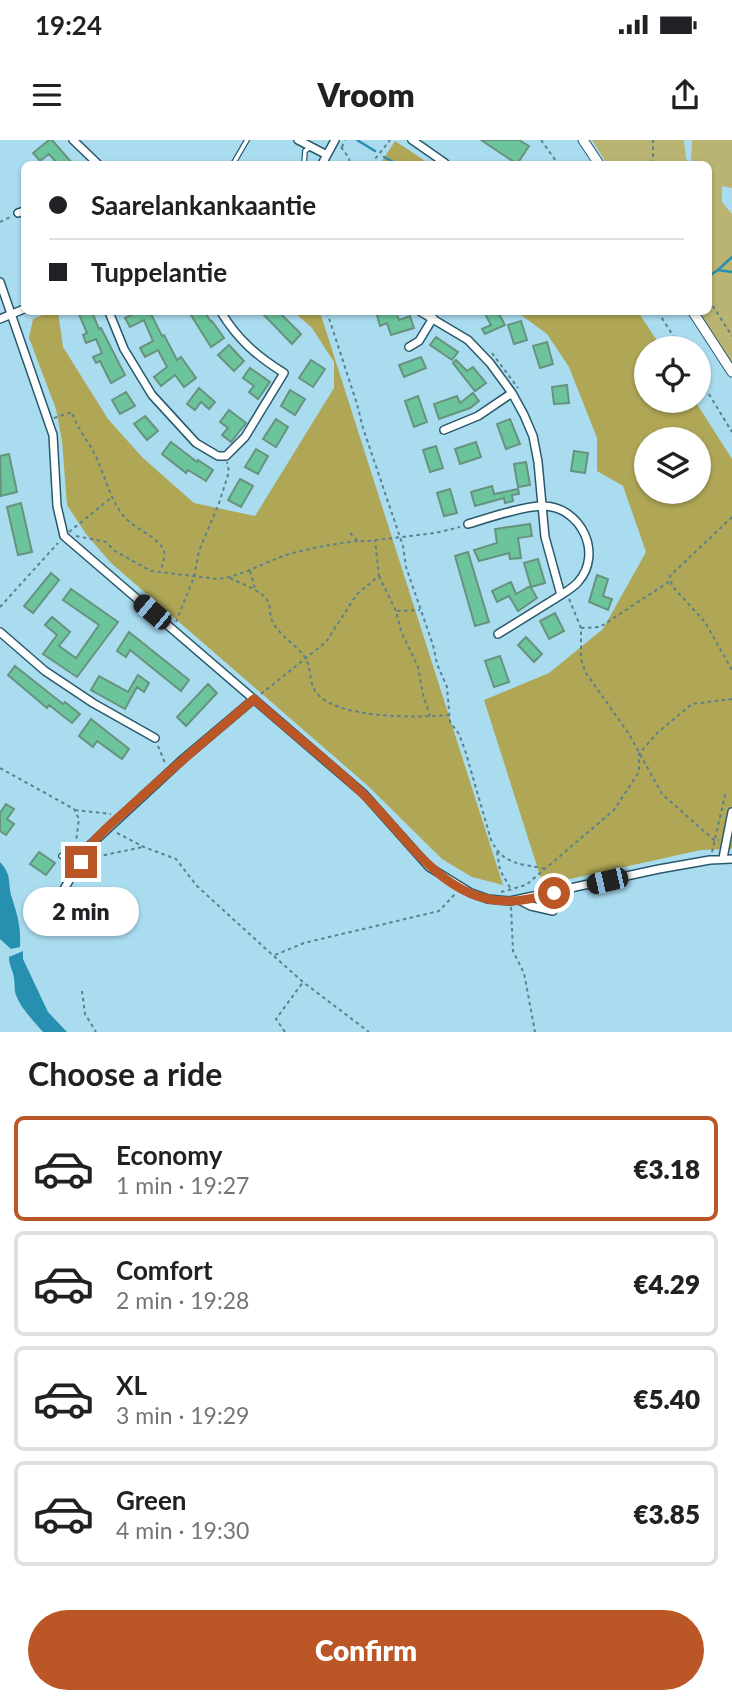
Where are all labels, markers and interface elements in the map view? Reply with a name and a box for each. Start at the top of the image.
text: 19:24 [35,9,102,41]
text: Vroom [317,75,415,114]
icon: menu [28,76,66,114]
icon: share [666,76,704,114]
text: Saarelankankaantie [91,189,316,221]
text: Tuppelantie [91,256,227,288]
map controls [634,336,711,504]
button: locate [634,336,711,413]
button: layers [634,427,711,504]
car [130,590,175,634]
route end [65,846,97,878]
car [585,866,630,896]
route start [538,877,570,909]
callout: 2 min [23,886,139,936]
text: 2 min [52,897,110,925]
text: Choose a ride [28,1054,222,1093]
icon: car [32,1137,95,1200]
text: Economy [116,1139,222,1171]
text: €3.18 [633,1153,700,1185]
text: 1 min · 19:27 [116,1171,249,1199]
icon: car [32,1252,95,1315]
text: Comfort [116,1254,213,1286]
text: €4.29 [633,1268,700,1300]
text: 2 min · 19:28 [116,1286,249,1314]
icon: car [32,1367,95,1430]
text: XL [116,1369,147,1401]
text: €5.40 [633,1383,700,1415]
text: 3 min · 19:29 [116,1401,249,1429]
icon: car [32,1482,95,1545]
text: Green [116,1484,186,1516]
text: €3.85 [633,1498,700,1530]
text: 4 min · 19:30 [116,1516,249,1544]
button: Confirm [28,1610,704,1690]

